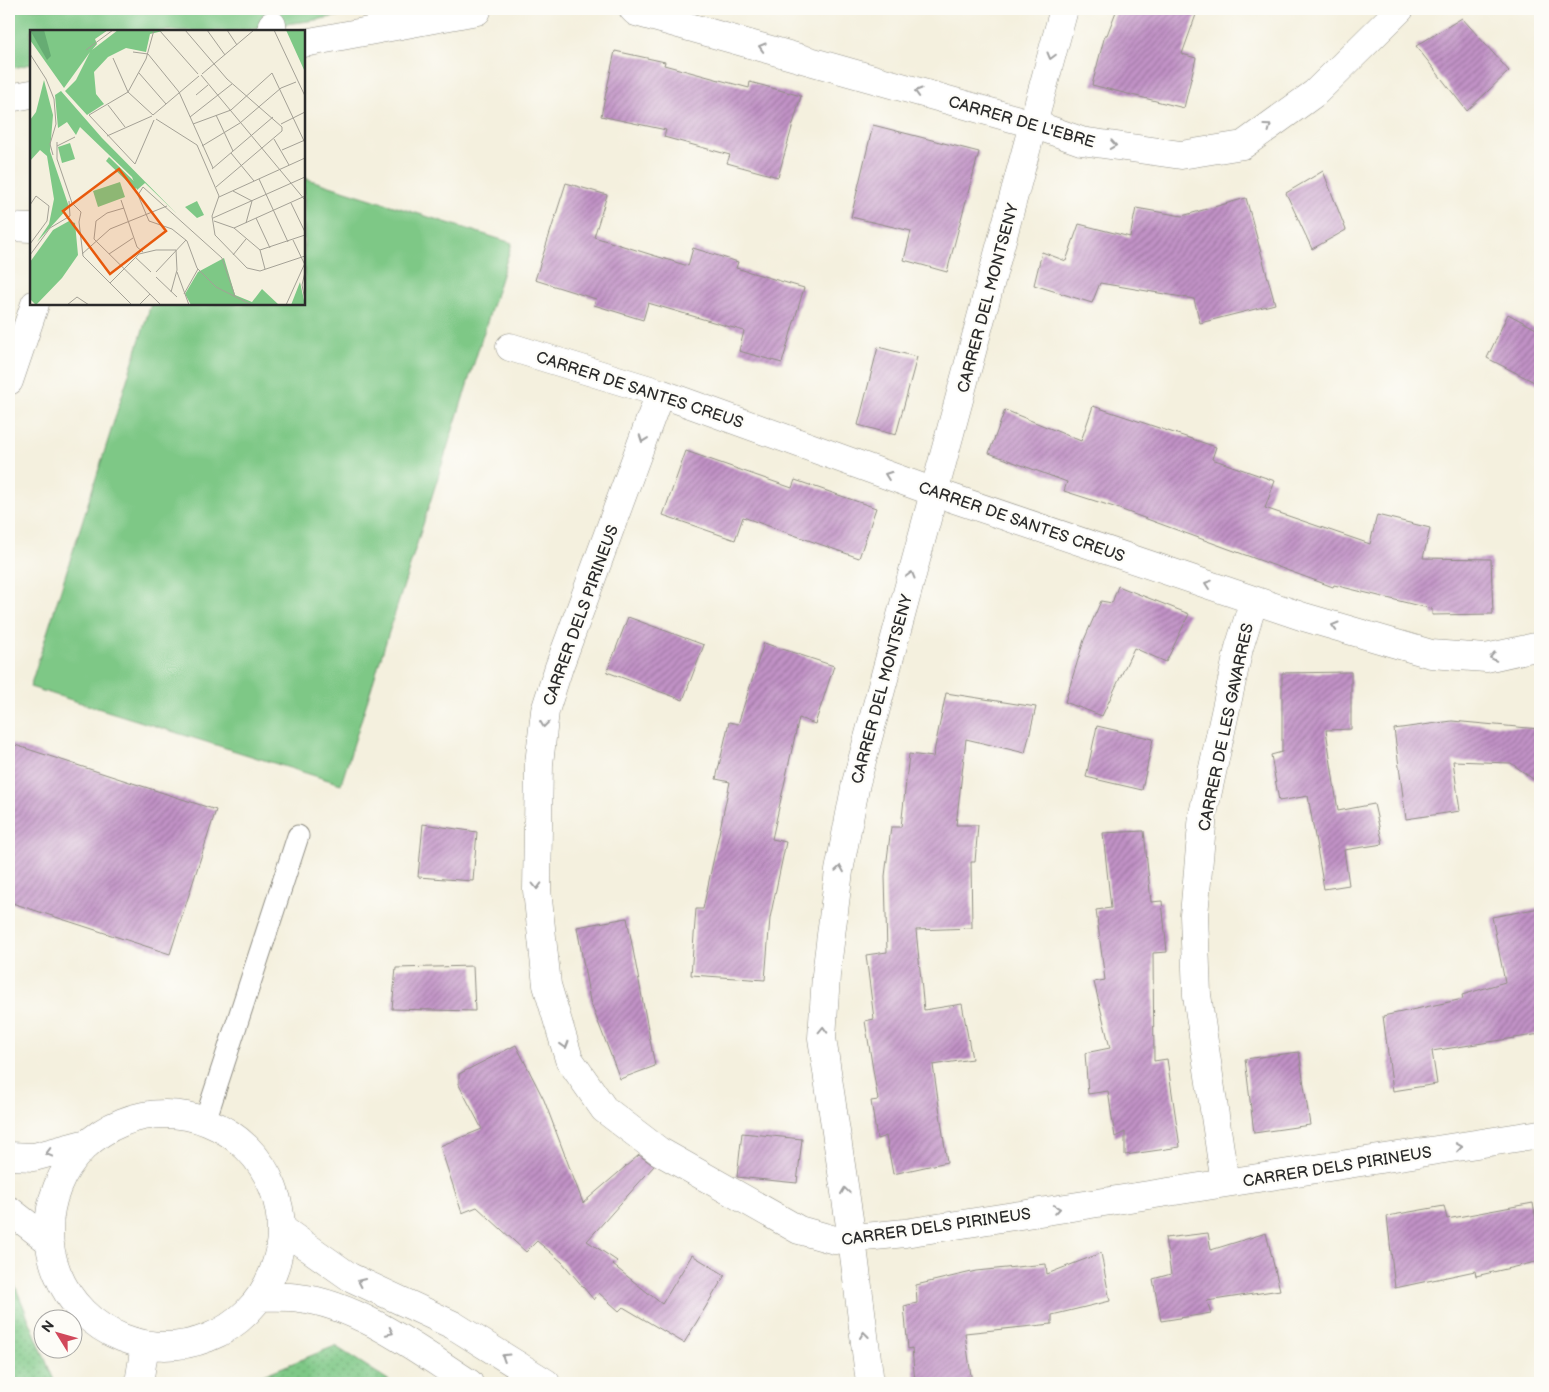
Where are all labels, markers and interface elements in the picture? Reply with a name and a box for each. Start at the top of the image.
inset map [30,30,305,305]
one-way arrow [758,43,767,53]
one-way arrow [1046,51,1057,60]
one-way arrow [914,87,923,98]
street label: CARRER DE L'EBRE [946,92,1097,152]
one-way arrow [1262,124,1272,133]
one-way arrow [1109,140,1118,150]
street label: CARRER DEL MONTSENY [954,201,1023,395]
street label: CARRER DE SANTES CREUS [534,348,746,433]
one-way arrow [639,434,649,442]
one-way arrow [884,471,893,481]
street label: CARRER DE SANTES CREUS [916,478,1127,567]
street label: CARRER DELS PIRINEUS [540,523,623,708]
one-way arrow [905,570,916,579]
one-way arrow [1204,580,1212,590]
street label: CARRER DEL MONTSENY [848,592,917,786]
one-way arrow [1330,621,1339,632]
street label: CARRER DE LES GAVARRES [1195,622,1258,833]
one-way arrow [1489,651,1497,661]
one-way arrow [539,720,550,728]
one-way arrow [834,864,844,873]
one-way arrow [532,882,543,890]
one-way arrow [817,1026,828,1034]
one-way arrow [560,1041,570,1049]
one-way arrow [1455,1142,1464,1152]
street label: CARRER DELS PIRINEUS [1241,1143,1433,1192]
one-way arrow [45,1148,53,1158]
one-way arrow [841,1186,851,1195]
street label: CARRER DELS PIRINEUS [840,1205,1032,1250]
one-way arrow [1052,1205,1061,1215]
one-way arrow [357,1278,366,1288]
north arrow [32,1310,82,1360]
text: N [38,1317,58,1336]
one-way arrow [385,1326,394,1337]
one-way arrow [859,1331,870,1339]
one-way arrow [501,1354,510,1364]

